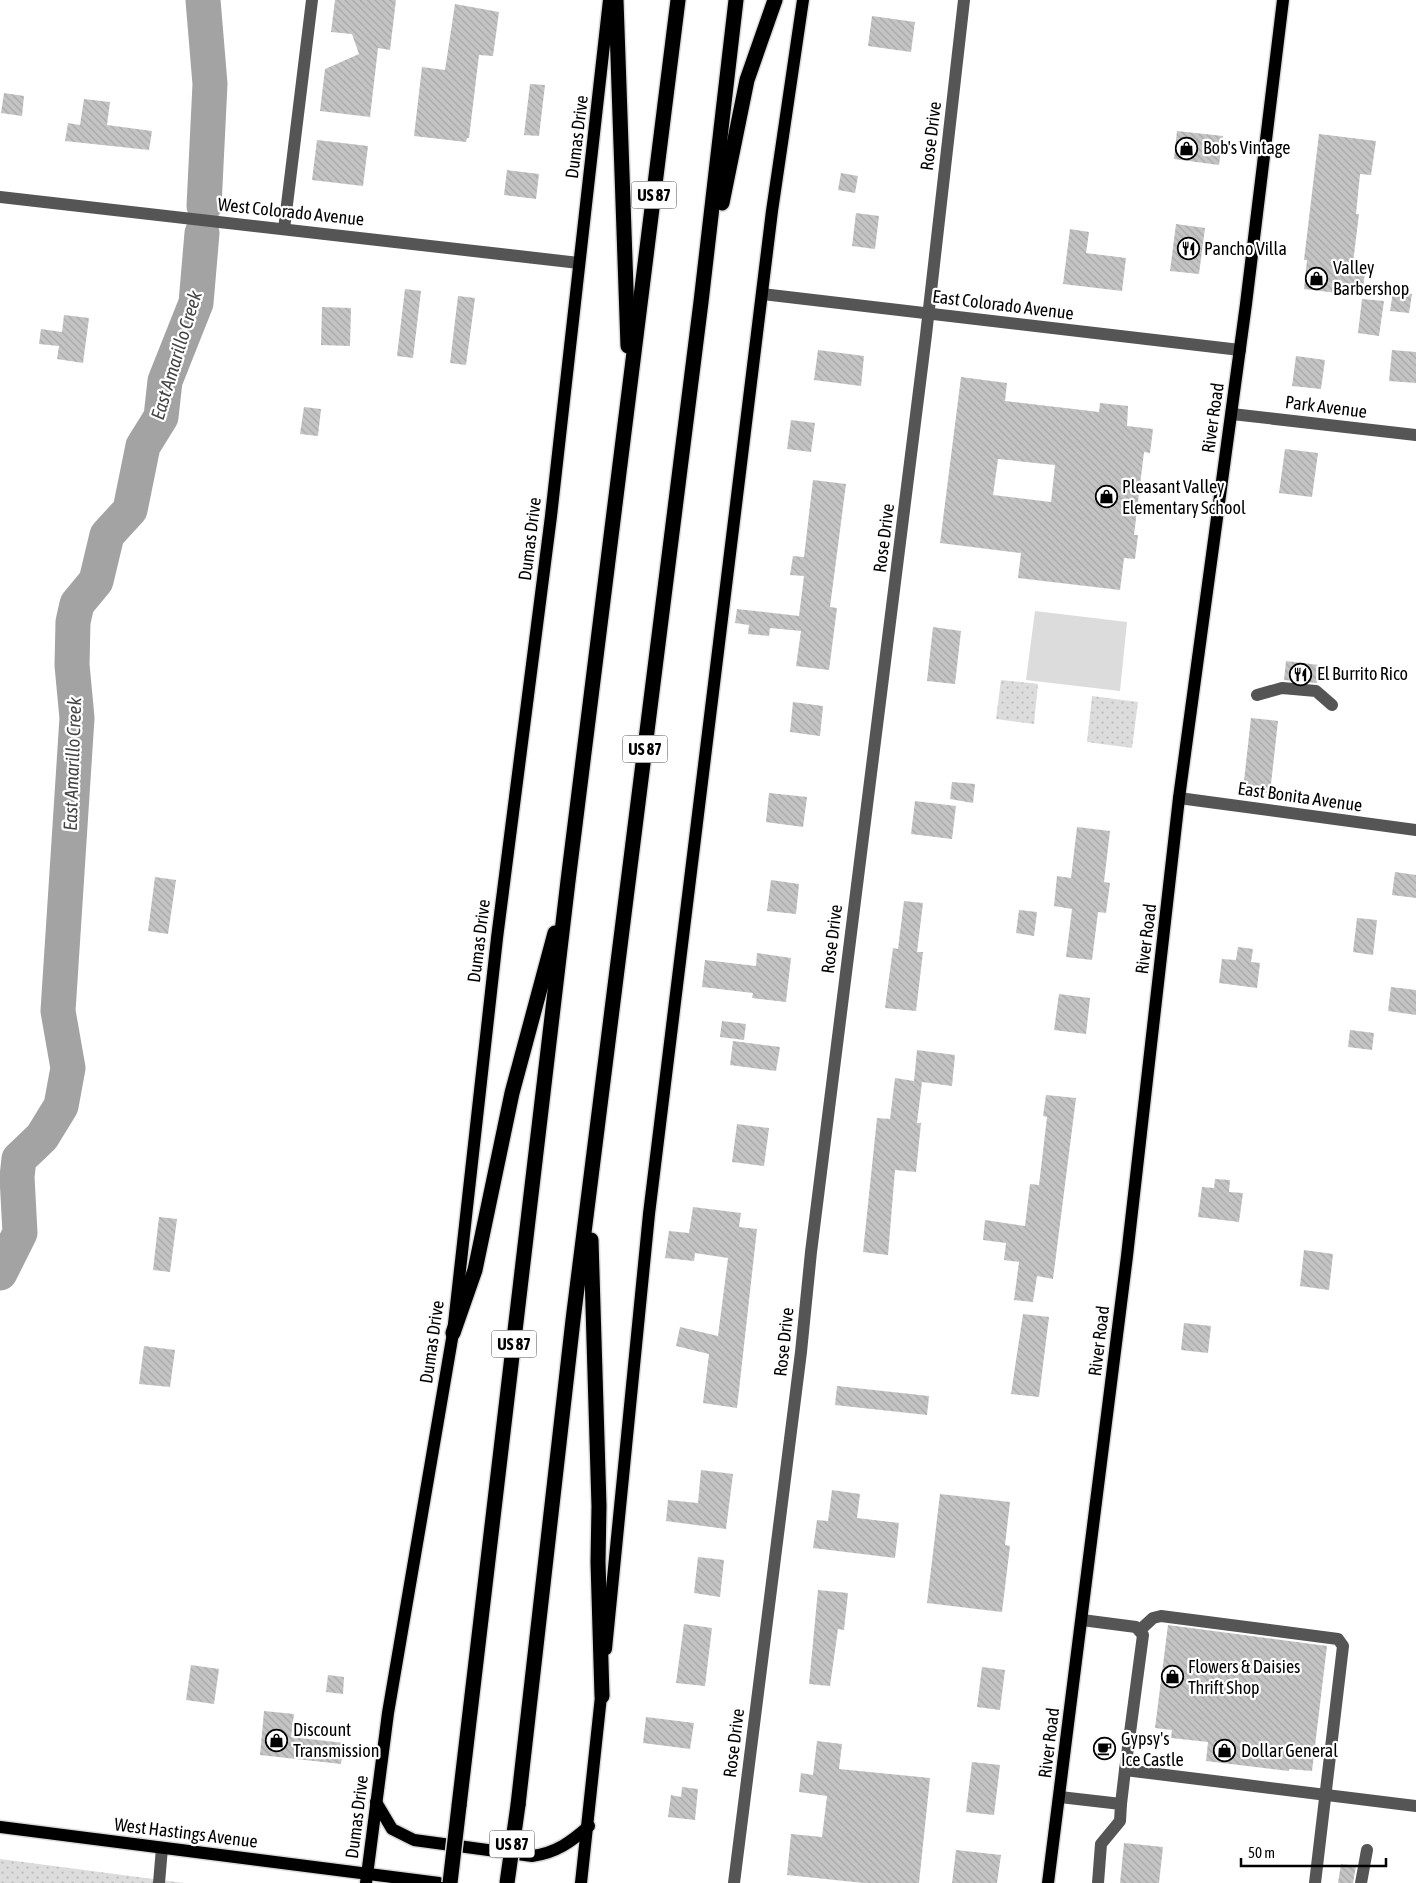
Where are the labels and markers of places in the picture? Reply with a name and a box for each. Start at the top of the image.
shop icon: Bob's Vintage [1175,136,1199,160]
place label: Bob's Vintage [1203,137,1290,158]
restaurant icon: Pancho Villa [1176,237,1200,261]
place label: Pancho Villa [1204,238,1287,259]
place label: Valley Barbershop [1333,257,1409,299]
shop icon: Valley Barbershop [1305,266,1329,290]
place label: Pleasant Valley Elementary School [1122,476,1246,518]
shop icon: Pleasant Valley Elementary School [1094,485,1118,509]
restaurant icon: El Burrito Rico [1289,662,1313,686]
place label: El Burrito Rico [1317,663,1408,684]
place label: Flowers & Daisies Thrift Shop [1188,1656,1300,1698]
shop icon: Flowers & Daisies Thrift Shop [1160,1665,1184,1689]
place label: Discount Transmission [293,1719,379,1761]
shop icon: Discount Transmission [265,1728,289,1752]
place label: Gypsy's Ice Castle [1121,1728,1184,1770]
cafe icon: Gypsy's Ice Castle [1093,1737,1117,1761]
shop icon: Dollar General [1213,1739,1237,1763]
place label: Dollar General [1241,1740,1338,1761]

